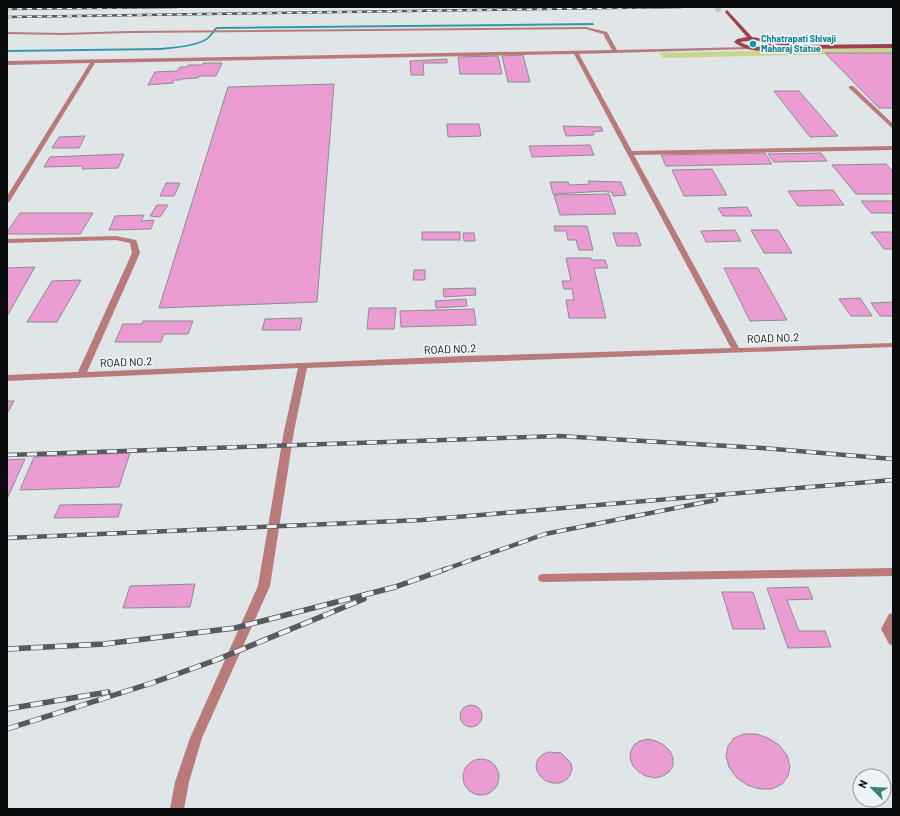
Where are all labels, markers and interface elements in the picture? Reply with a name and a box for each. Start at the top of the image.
place label: Chhatrapati Shivaji Maharaj Statue [761,33,836,54]
marker: Chhatrapati Shivaji Maharaj Statue [748,39,758,49]
street label: ROAD NO.2 [747,330,799,345]
street label: ROAD NO.2 [424,341,476,356]
street label: ROAD NO.2 [100,354,152,369]
north arrow [852,768,892,808]
text: N [855,778,870,790]

